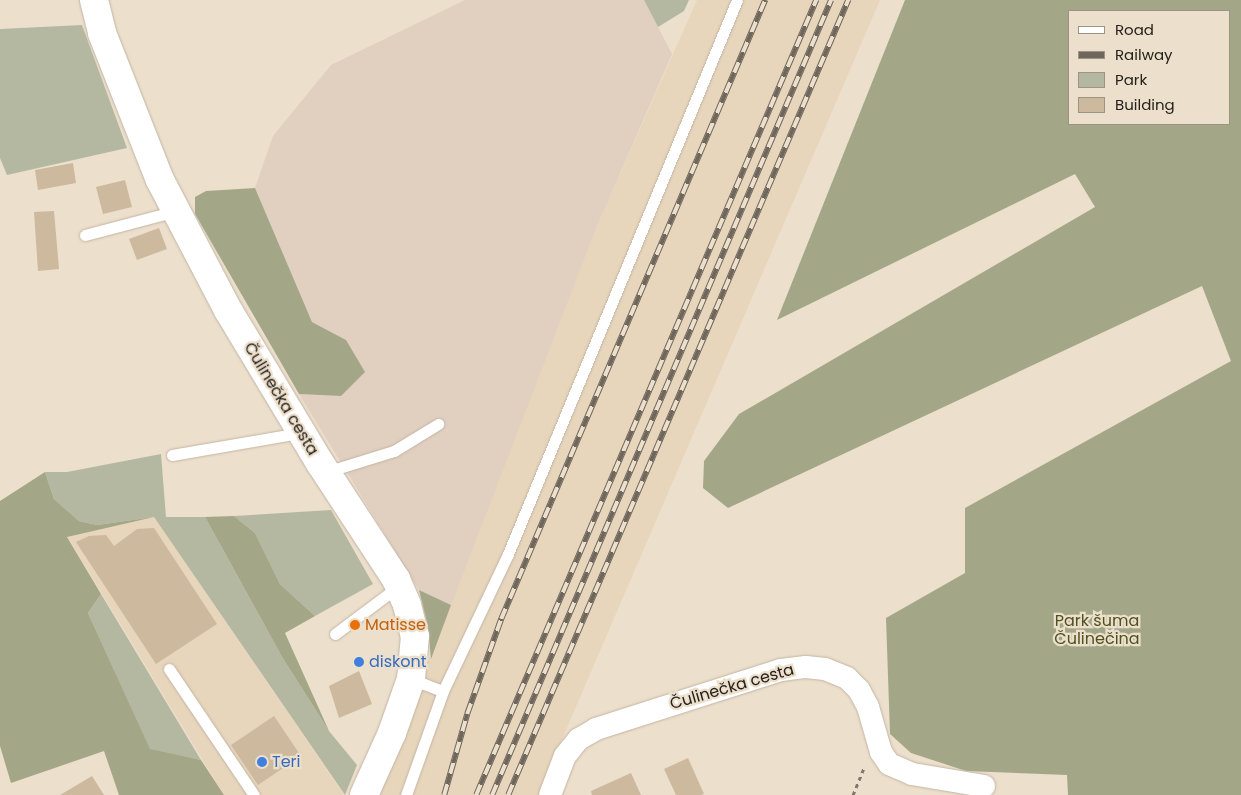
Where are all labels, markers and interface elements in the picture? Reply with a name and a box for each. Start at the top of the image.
legend [1068,10,1231,125]
text: Road [1115,19,1154,40]
text: Railway [1115,44,1173,65]
text: Park [1115,69,1147,90]
text: Building [1115,94,1175,115]
street label: Čulinečka cesta [240,339,322,459]
park label: Park šuma Čulinečina [1054,611,1140,649]
place label: Matisse [365,615,426,635]
marker: Matisse [349,619,361,631]
place label: diskont [369,652,427,672]
marker: diskont [353,656,365,668]
street label: Čulinečka cesta [668,660,796,714]
place label: Teri [272,752,300,772]
marker: Teri [256,756,268,768]

